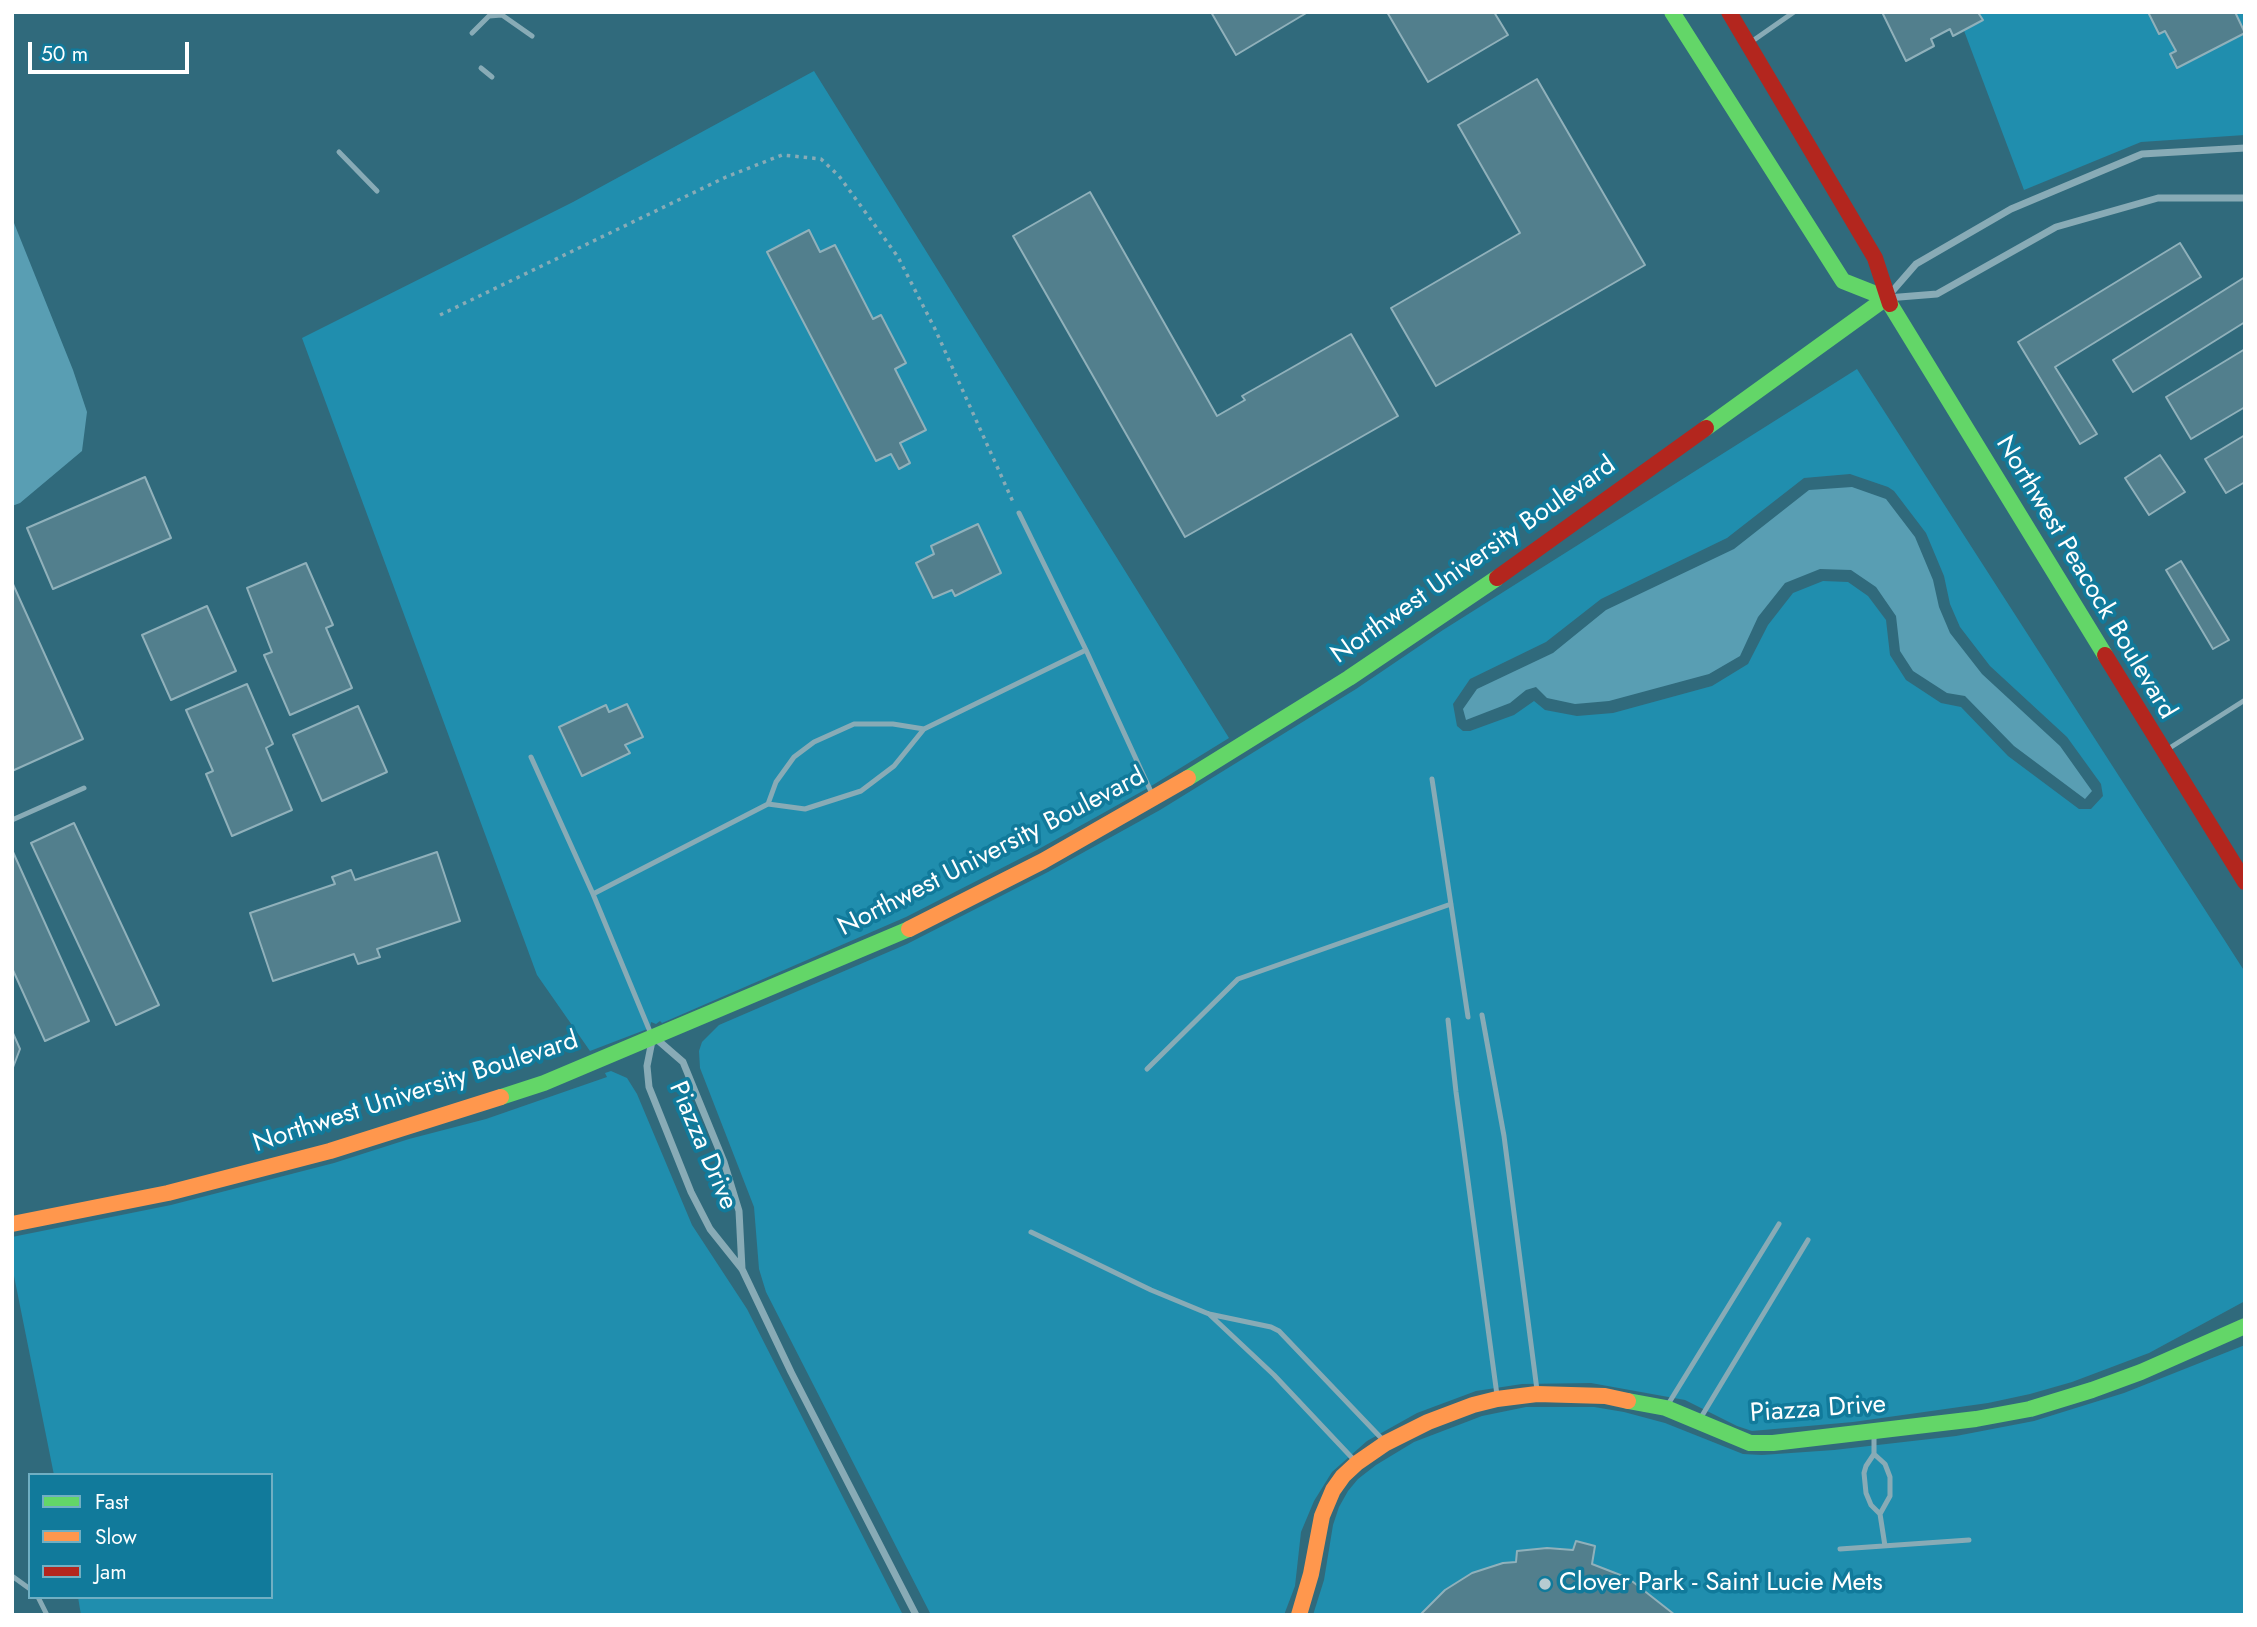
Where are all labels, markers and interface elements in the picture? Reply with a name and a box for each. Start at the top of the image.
scale bar [32,28,192,72]
text: 50 m [41,39,88,69]
street label: Northwest Peacock Boulevard [1988,431,2182,725]
street label: Northwest University Boulevard [1326,451,1622,671]
street label: Northwest University Boulevard [833,762,1151,944]
street label: Northwest University Boulevard [249,1026,583,1160]
street label: Piazza Drive [661,1077,743,1215]
street label: Piazza Drive [1749,1390,1887,1430]
legend [28,1473,273,1599]
text: Fast [95,1487,128,1517]
text: Slow [95,1522,137,1552]
text: Jam [95,1557,127,1587]
place label: Clover Park - Saint Lucie Mets [1559,1568,1883,1600]
marker: Clover Park - Saint Lucie Mets [1537,1576,1553,1592]

